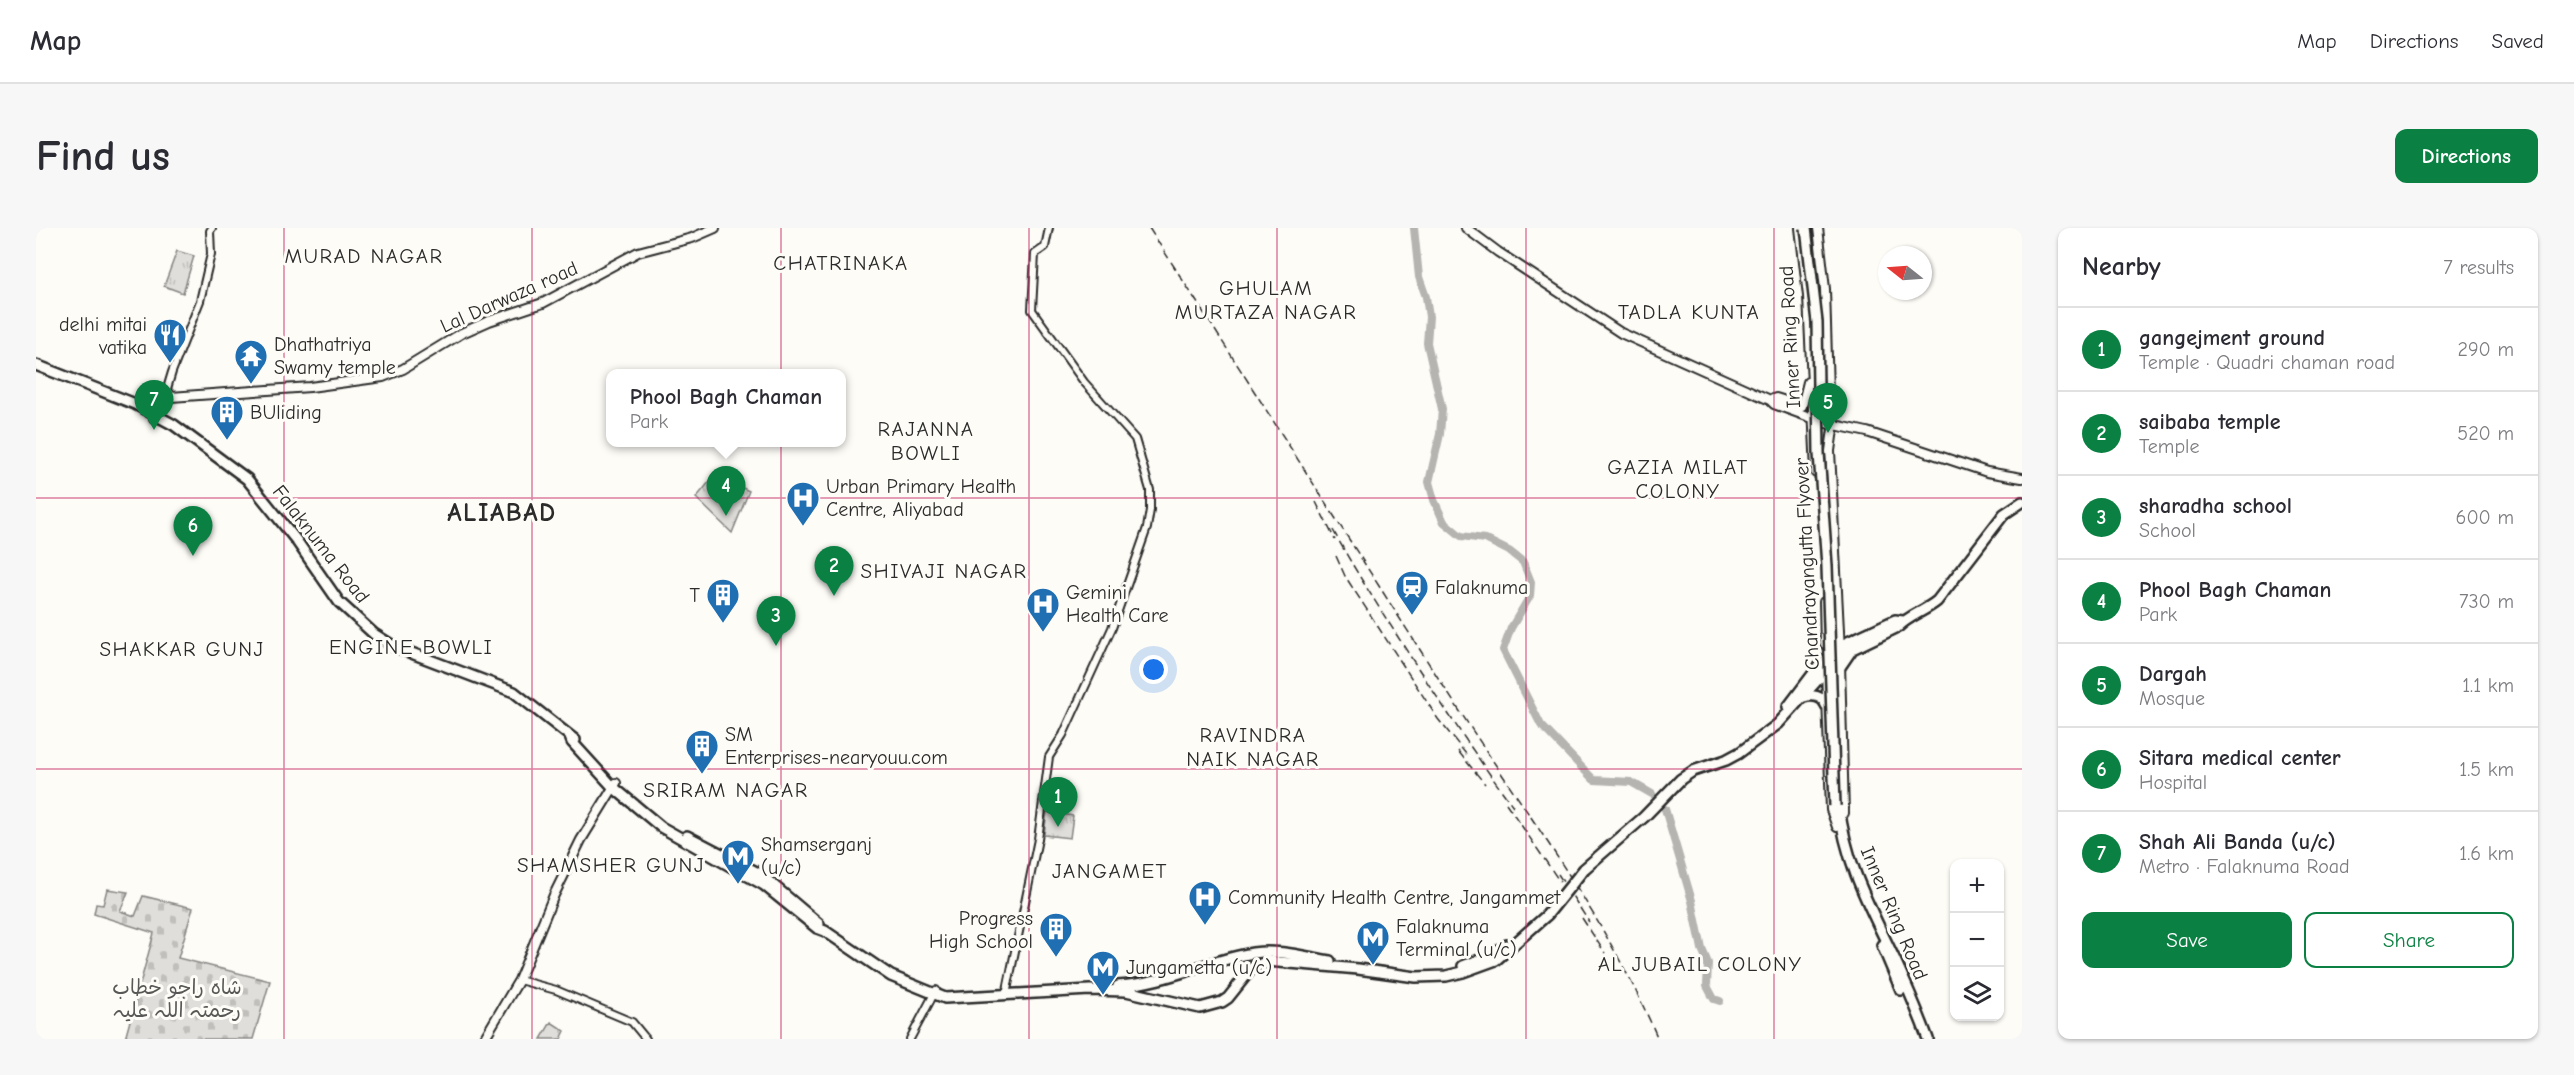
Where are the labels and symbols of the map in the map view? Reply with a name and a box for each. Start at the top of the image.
district label: MURAD NAGAR [284,244,444,268]
north arrow [1878,246,1932,300]
district label: CHATRINAKA [773,251,909,275]
street label: Lal Darwaza road [437,256,581,338]
street label: Inner Ring Road [1775,265,1805,409]
district label: GHULAM MURTAZA NAGAR [1175,276,1357,324]
district label: TADLA KUNTA [1618,300,1760,324]
place label: delhi mitai vatika [59,313,147,359]
restaurant icon: delhi mitai vatika [152,317,188,364]
place label: Dhathatriya Swamy temple [274,333,396,379]
temple icon: Dhathatriya Swamy temple [233,338,269,385]
pin: 7 [134,380,174,430]
pin: 5 [1808,384,1848,433]
building icon: BUliding [209,394,245,441]
place label: BUliding [250,401,322,424]
district label: RAJANNA BOWLI [878,417,974,465]
district label: GAZIA MILAT COLONY [1607,455,1749,503]
street label: Chandrayangutta Flyover [1790,457,1824,671]
pin: 4 [706,466,746,516]
place label: Urban Primary Health Centre, Aliyabad [826,475,1016,521]
hospital icon: Urban Primary Health Centre, Aliyabad [785,480,821,527]
street label: Falaknuma Road [268,481,374,607]
district label: ALIABAD [447,498,557,528]
pin: 6 [174,506,212,556]
pin: 2 [814,546,854,596]
district label: SHIVAJI NAGAR [860,559,1028,583]
station icon: Falaknuma [1394,569,1430,616]
place label: Falaknuma [1435,576,1528,599]
building icon: T [705,577,741,624]
place label: Gemini Health Care [1066,581,1168,627]
place label: T [690,584,701,607]
hospital icon: Gemini Health Care [1025,586,1061,633]
pin: 3 [756,596,796,646]
district label: ENGINE BOWLI [329,635,493,659]
district label: SHAKKAR GUNJ [99,637,265,661]
your location [1139,655,1168,684]
place label: SM Enterprises-nearyouu.com [725,723,948,769]
district label: RAVINDRA NAIK NAGAR [1186,723,1320,771]
building icon: SM Enterprises-nearyouu.com [684,728,720,775]
district label: SRIRAM NAGAR [643,778,809,802]
pin: 1 [1038,778,1078,827]
place label: Shamserganj (u/c) [761,833,872,879]
metro station icon: Shamserganj (u/c) [720,838,756,885]
street label: Inner Ring Road [1856,843,1932,983]
district label: SHAMSHER GUNJ [517,853,705,877]
district label: JANGAMET [1052,859,1168,883]
hospital icon: Community Health Centre, Jangammet [1187,879,1223,926]
place label: Community Health Centre, Jangammet [1228,886,1562,909]
place label: Progress High School [929,907,1033,953]
building icon: Progress High School [1038,911,1074,958]
place label: Falaknuma Terminal (u/c) [1396,915,1517,961]
metro station icon: Falaknuma Terminal (u/c) [1355,919,1391,966]
metro station icon: Jungametta (u/c) [1085,949,1121,996]
district label: AL JUBAIL COLONY [1598,952,1802,976]
place label: Jungametta (u/c) [1126,956,1272,979]
park label: شاہ راجو خطاب رحمتہ اللہ علیہ [112,976,242,1022]

